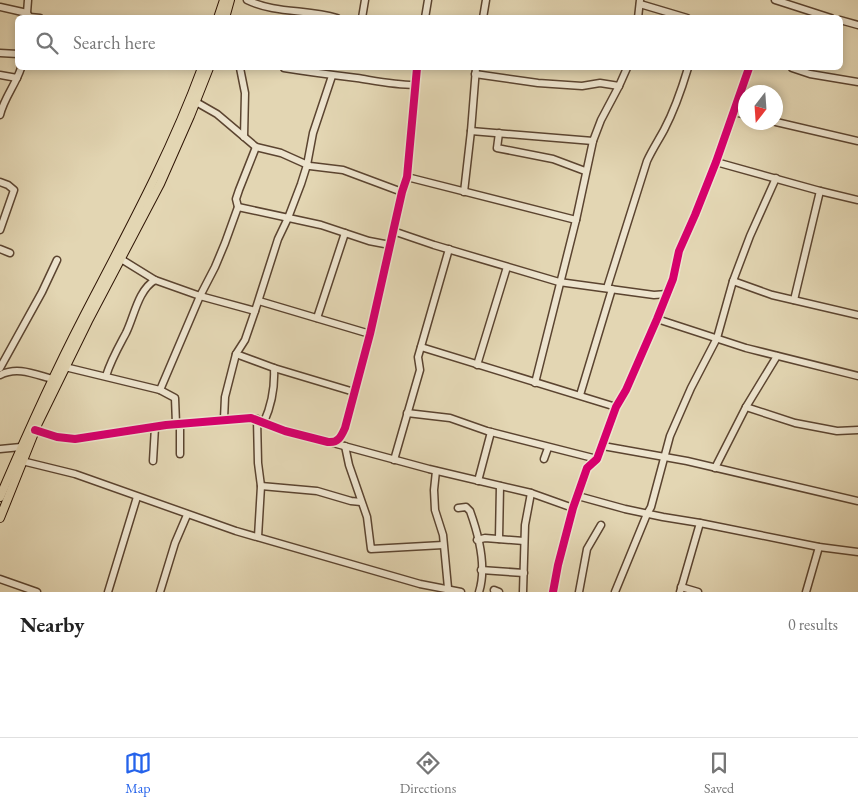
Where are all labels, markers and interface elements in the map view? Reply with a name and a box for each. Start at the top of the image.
search box [15,15,843,70]
icon: search [33,29,61,57]
text: Search here [73,30,155,55]
north arrow [738,85,783,130]
text: Nearby [20,611,84,638]
text: 0 results [788,614,838,635]
tab: Map [124,749,152,797]
tab: Directions [400,749,456,797]
tab: Saved [704,749,734,797]

